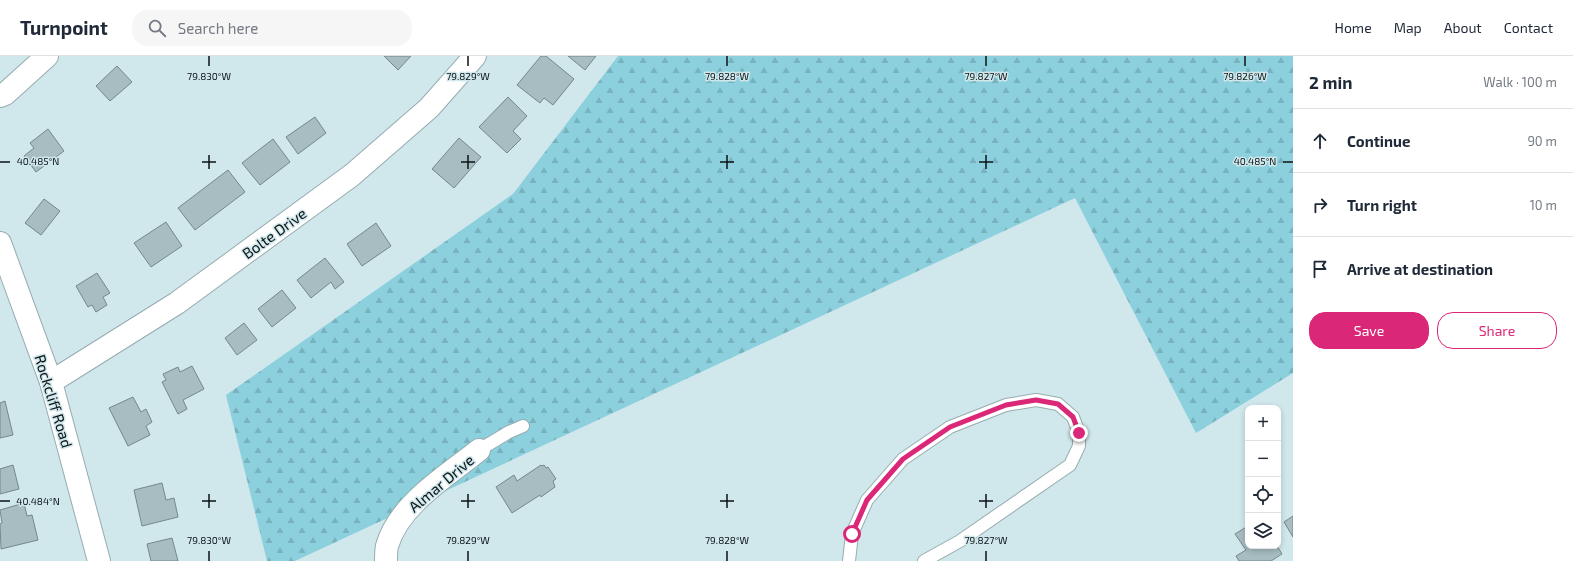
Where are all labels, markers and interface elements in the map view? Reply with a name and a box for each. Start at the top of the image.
search box [132,10,412,46]
text: Turnpoint [20,16,108,39]
icon: search [146,17,168,39]
text: Search here [178,19,258,37]
text: Home [1335,19,1372,36]
text: Map [1394,19,1422,36]
text: About [1444,19,1482,36]
text: Contact [1504,19,1553,36]
text: 79.830°W [187,70,231,82]
text: 79.829°W [446,70,490,82]
text: 79.828°W [705,70,750,82]
text: 79.827°W [964,70,1008,82]
text: 79.826°W [1223,70,1267,82]
text: 2 min [1309,72,1352,92]
text: Walk · 100 m [1483,74,1557,90]
icon: ahead [1309,130,1331,152]
text: Continue [1347,132,1410,150]
text: 90 m [1527,133,1557,149]
text: 40.485°N [17,155,59,167]
text: 40.485°N [1234,155,1276,167]
icon: right [1309,194,1331,216]
text: Turn right [1347,196,1417,214]
text: 10 m [1530,197,1557,213]
street label: Bolte Drive [238,204,310,262]
icon: arrive [1309,258,1331,280]
text: Arrive at destination [1347,260,1493,278]
button: Save [1309,312,1429,349]
button: Share [1437,312,1557,349]
street label: Rockcliff Road [31,352,77,450]
map controls [1245,405,1281,549]
button: + [1245,405,1281,441]
route end [1070,424,1088,442]
button: − [1245,441,1281,477]
street label: Almar Drive [405,450,477,516]
button: locate [1245,477,1281,513]
text: 40.484°N [16,495,60,507]
button: layers [1245,513,1281,549]
route start [843,525,861,543]
text: 79.830°W [187,534,231,546]
text: 79.829°W [446,534,490,546]
text: 79.828°W [705,534,750,546]
text: 79.827°W [964,534,1008,546]

